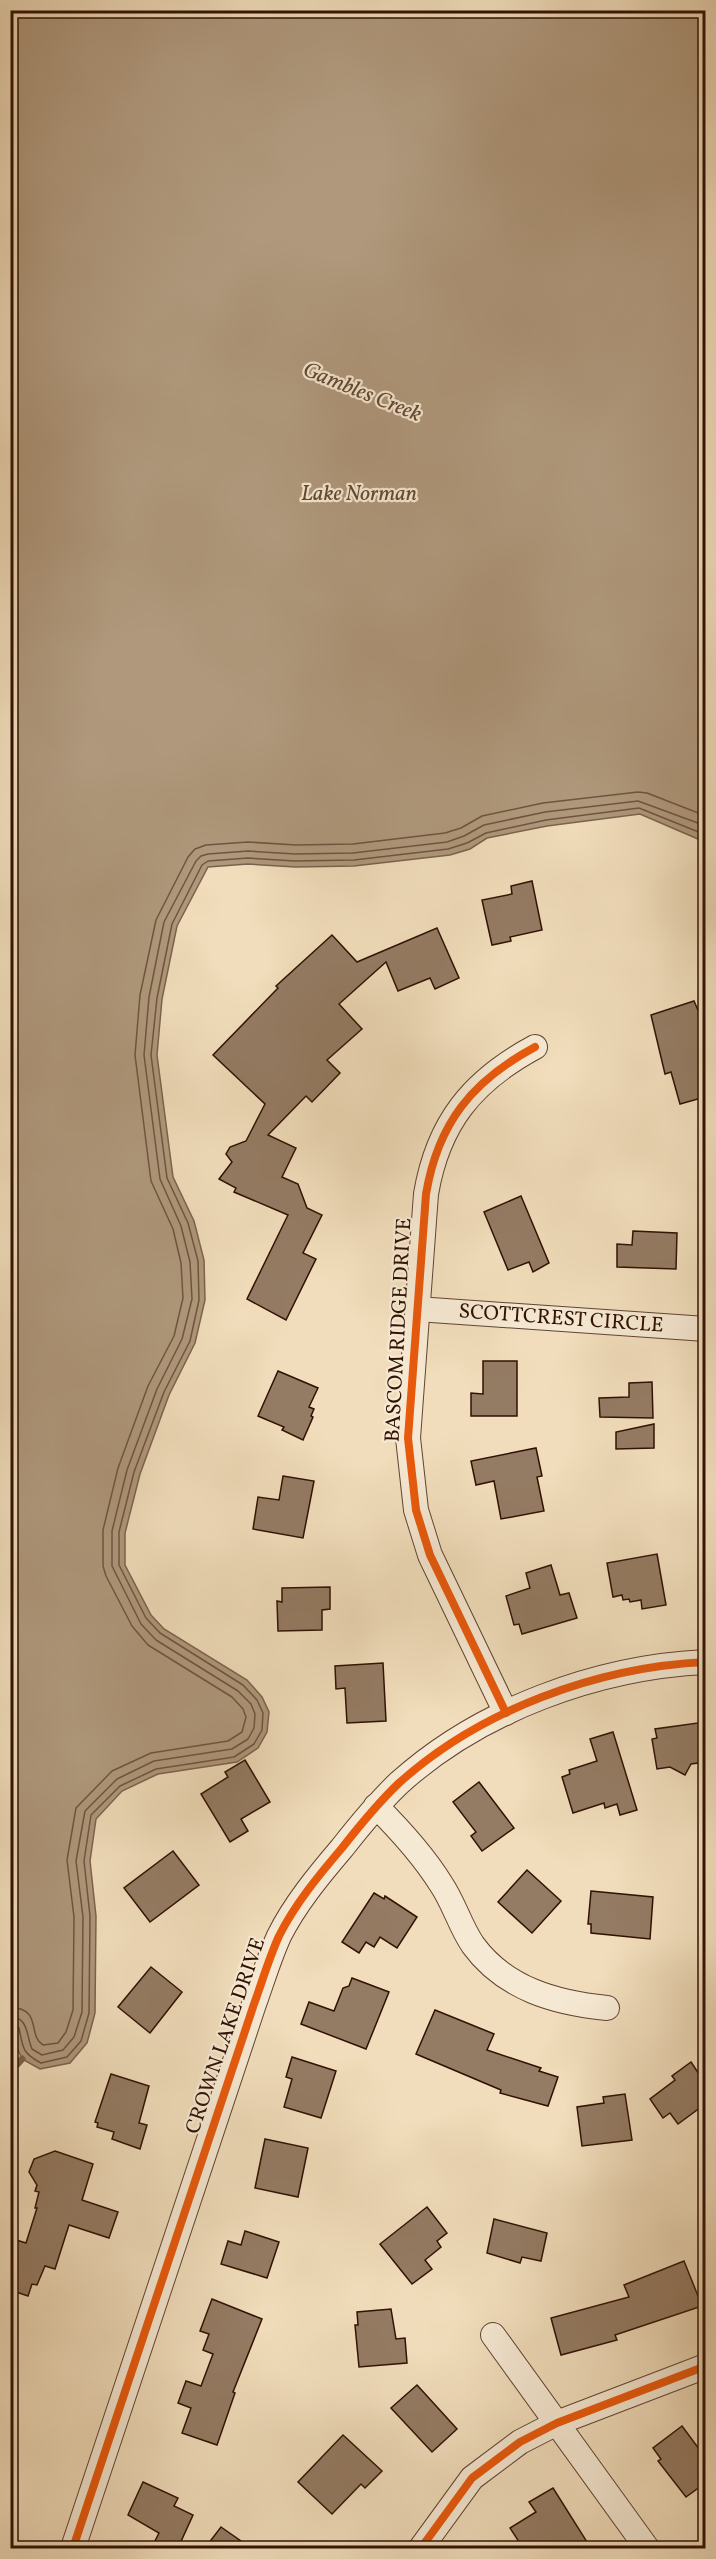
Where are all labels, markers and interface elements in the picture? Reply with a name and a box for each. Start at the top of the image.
water label: Gambles Creek [298,355,426,431]
water label: Lake Norman [301,479,417,510]
street label: BASCOM RIDGE DRIVE [379,1217,419,1443]
street label: SCOTTCREST CIRCLE [458,1297,664,1341]
street label: CROWN LAKE DRIVE [179,1934,273,2138]

